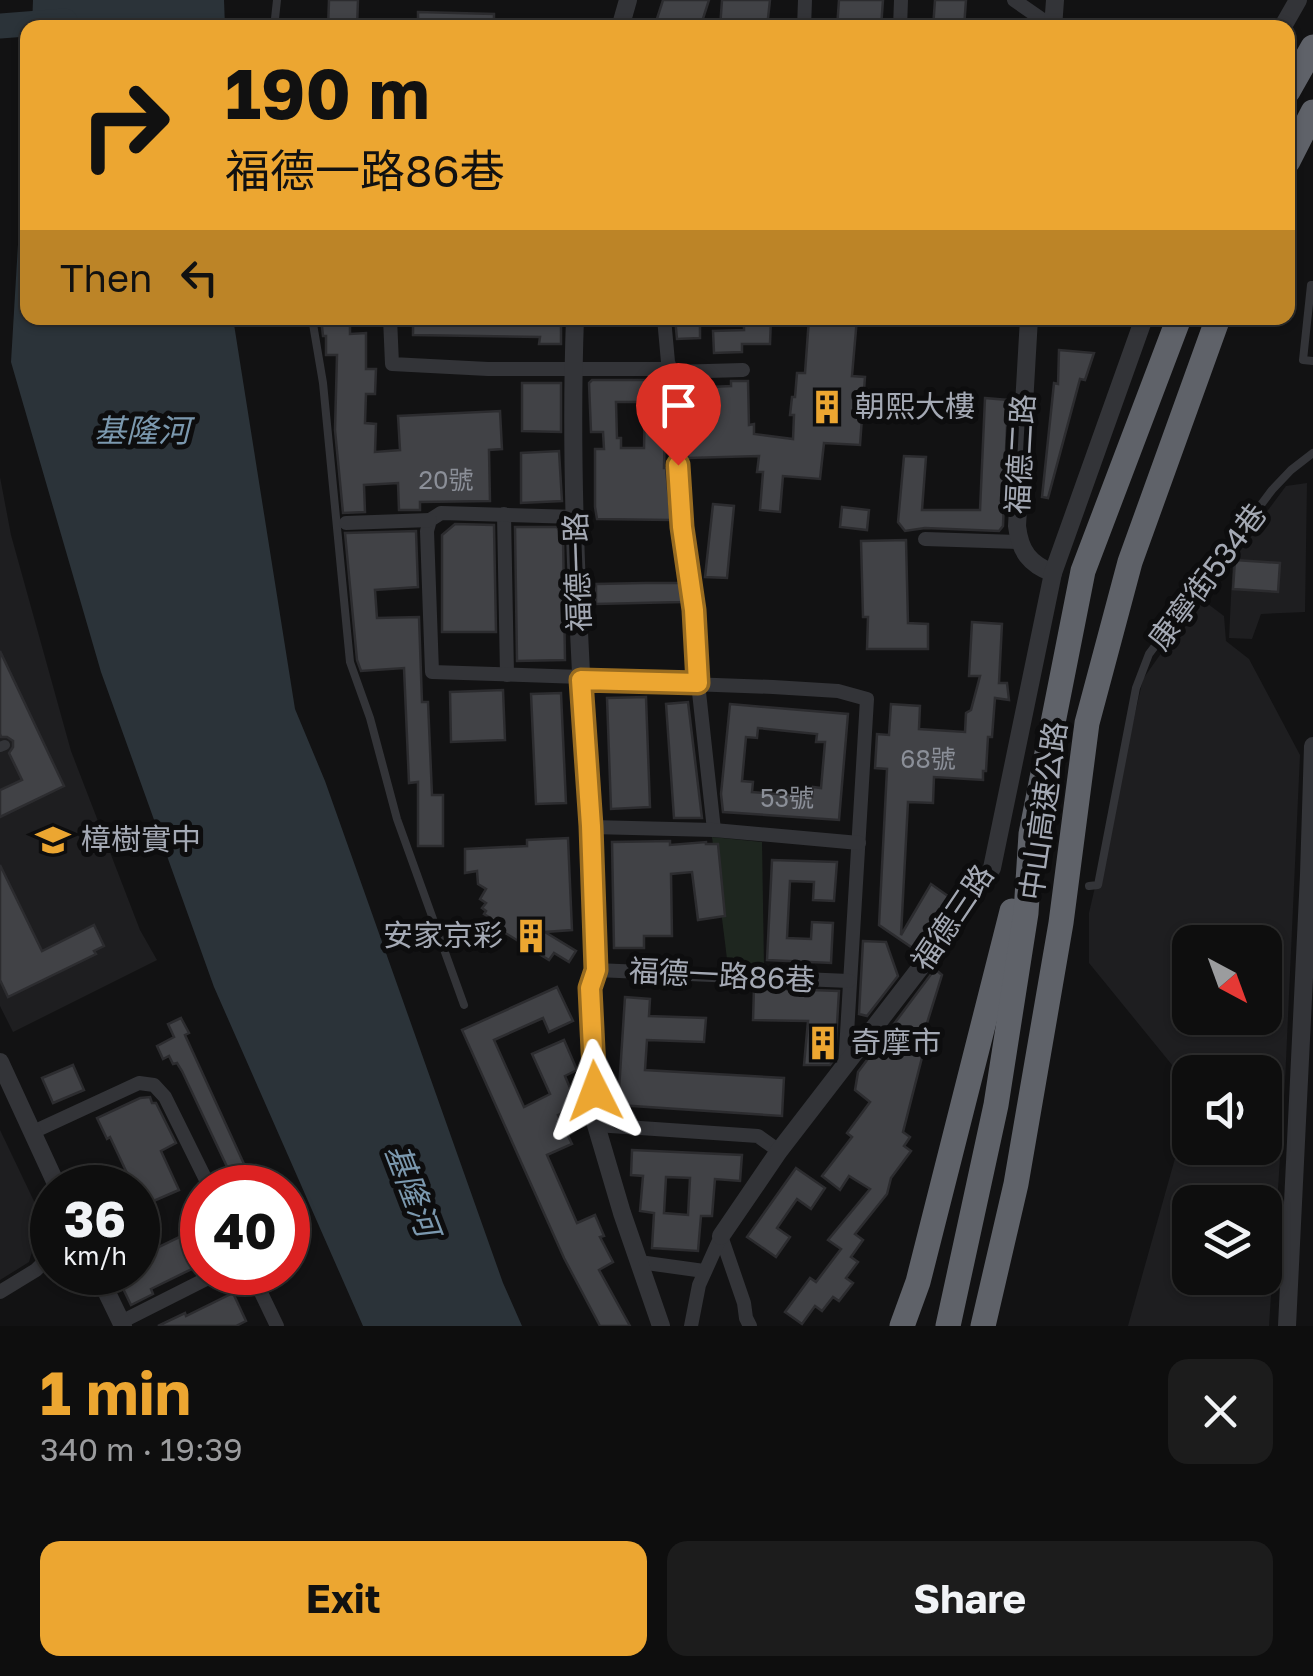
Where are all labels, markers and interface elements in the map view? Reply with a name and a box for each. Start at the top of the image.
text: 190 m [225,50,430,134]
icon: right [60,60,190,190]
text: 福德一路86巷 [225,143,505,197]
icon: left [172,250,227,305]
text: Then [60,255,152,300]
pin [636,363,721,466]
icon: arrive [651,378,706,433]
building icon: 朝熙大樓 [808,388,846,426]
place label: 朝熙大樓 [855,388,975,424]
street label: 福德二路 [999,393,1041,515]
water label: 基隆河 [94,411,196,449]
house number: 20號 [418,464,474,495]
street label: 康寧街534巷 [1141,496,1274,656]
street label: 福德一路 [557,511,597,633]
street label: 中山高速公路 [1013,719,1073,902]
house number: 68號 [900,743,956,774]
house number: 53號 [760,782,814,813]
school or university icon: 樟樹實中 [34,821,72,859]
place label: 樟樹實中 [81,821,201,857]
street label: 福德三路 [904,858,1001,977]
place label: 安家京彩 [383,917,503,953]
building icon: 安家京彩 [512,917,550,955]
north arrow [1172,925,1282,1035]
map controls [1172,925,1282,1295]
street label: 福德一路86巷 [628,952,816,998]
building icon: 奇摩市 [804,1024,842,1062]
place label: 奇摩市 [851,1024,941,1060]
position arrow [543,1039,647,1143]
button: sound [1172,1055,1282,1165]
water label: 基隆河 [378,1138,450,1247]
speed limit sign: 40 [180,1165,310,1295]
button: layers [1172,1185,1282,1295]
text: 36 [64,1188,126,1248]
text: km/h [63,1240,127,1271]
text: 1 min [40,1356,191,1428]
button: close [1168,1359,1273,1464]
text: 340 m · 19:39 [40,1430,243,1468]
button: Exit [40,1541,647,1656]
button: Share [667,1541,1273,1656]

